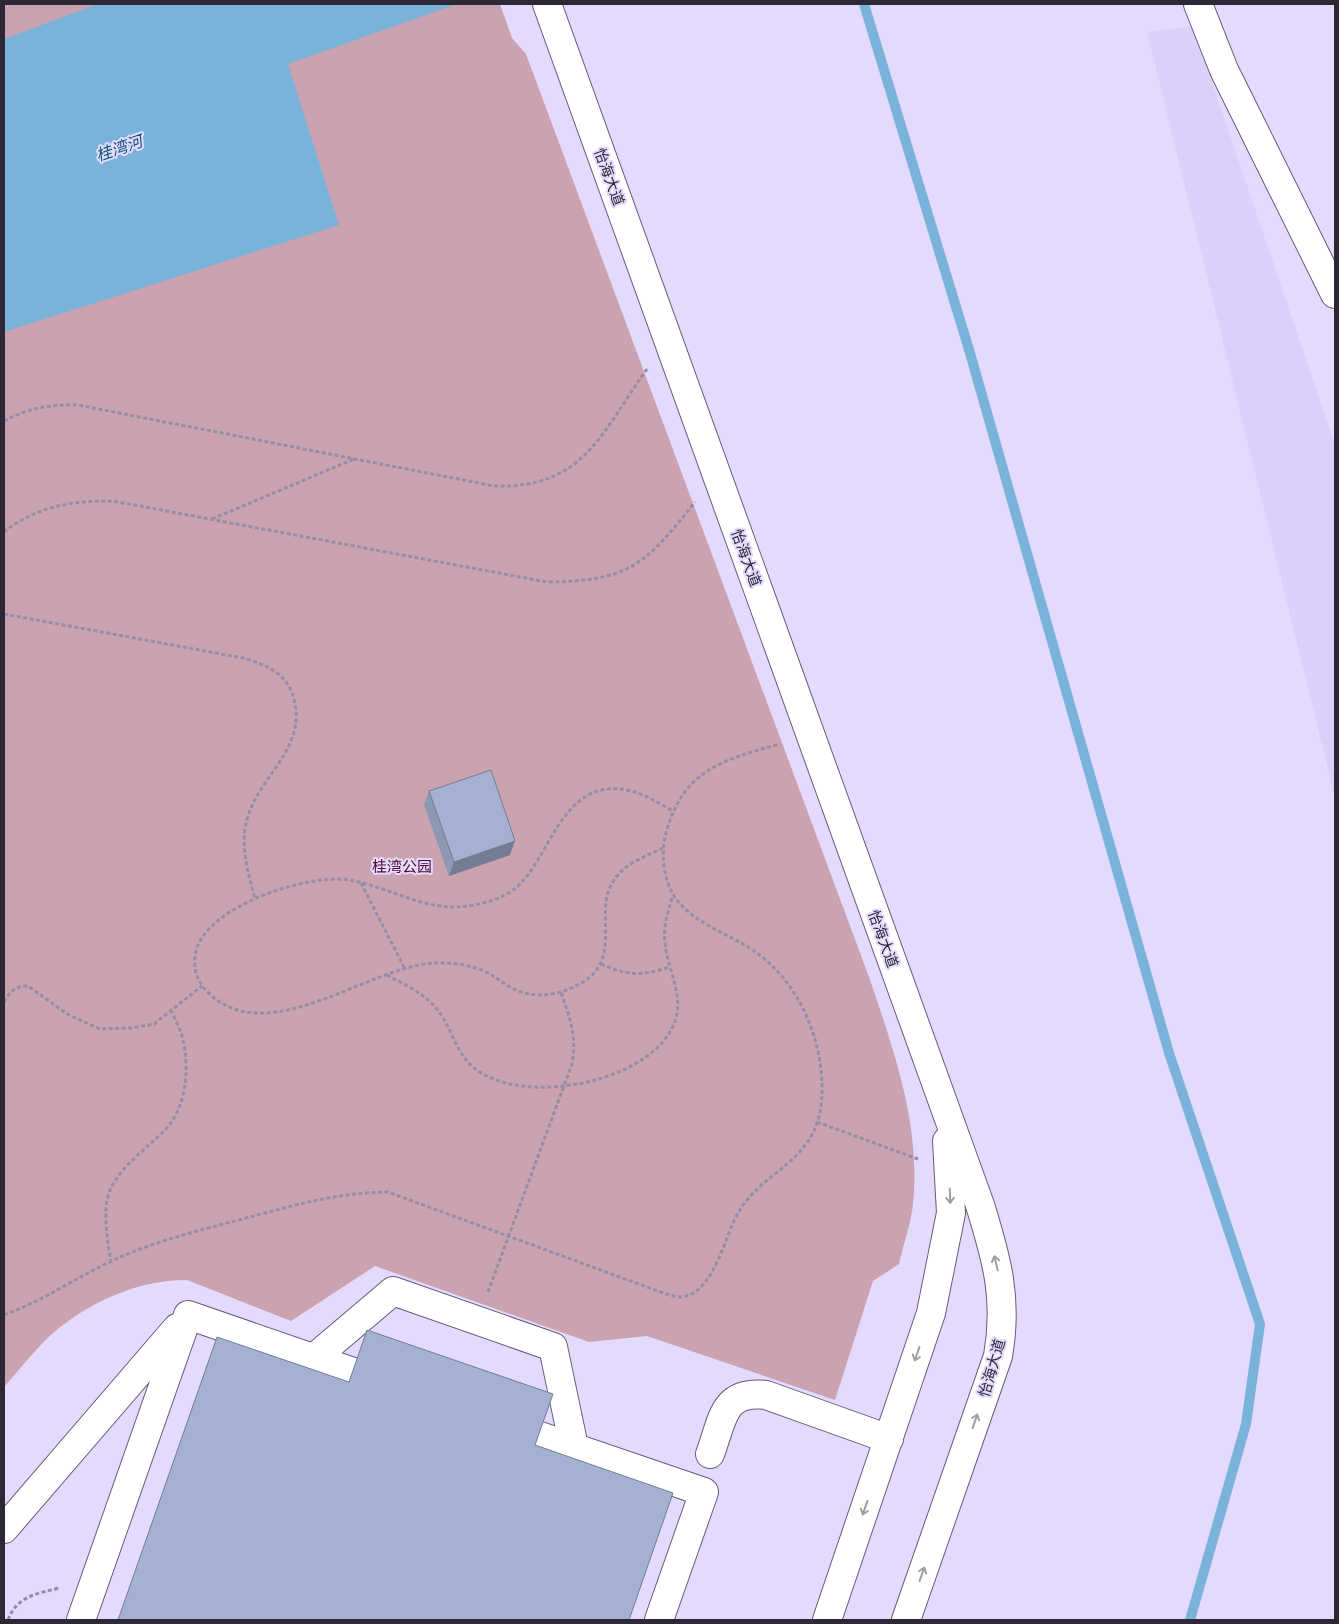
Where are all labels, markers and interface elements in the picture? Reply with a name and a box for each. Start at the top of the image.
water label: 桂湾河 [93,129,148,166]
street label: 怡海大道 [590,145,630,208]
street label: 怡海大道 [727,526,767,589]
park label: 桂湾公园 [372,856,432,876]
street label: 怡海大道 [864,907,904,970]
one-way arrow [945,1188,955,1204]
one-way arrow [991,1256,1000,1272]
street label: 怡海大道 [973,1336,1009,1399]
one-way arrow [912,1346,922,1362]
one-way arrow [971,1413,980,1429]
one-way arrow [860,1500,870,1516]
one-way arrow [918,1567,927,1582]

